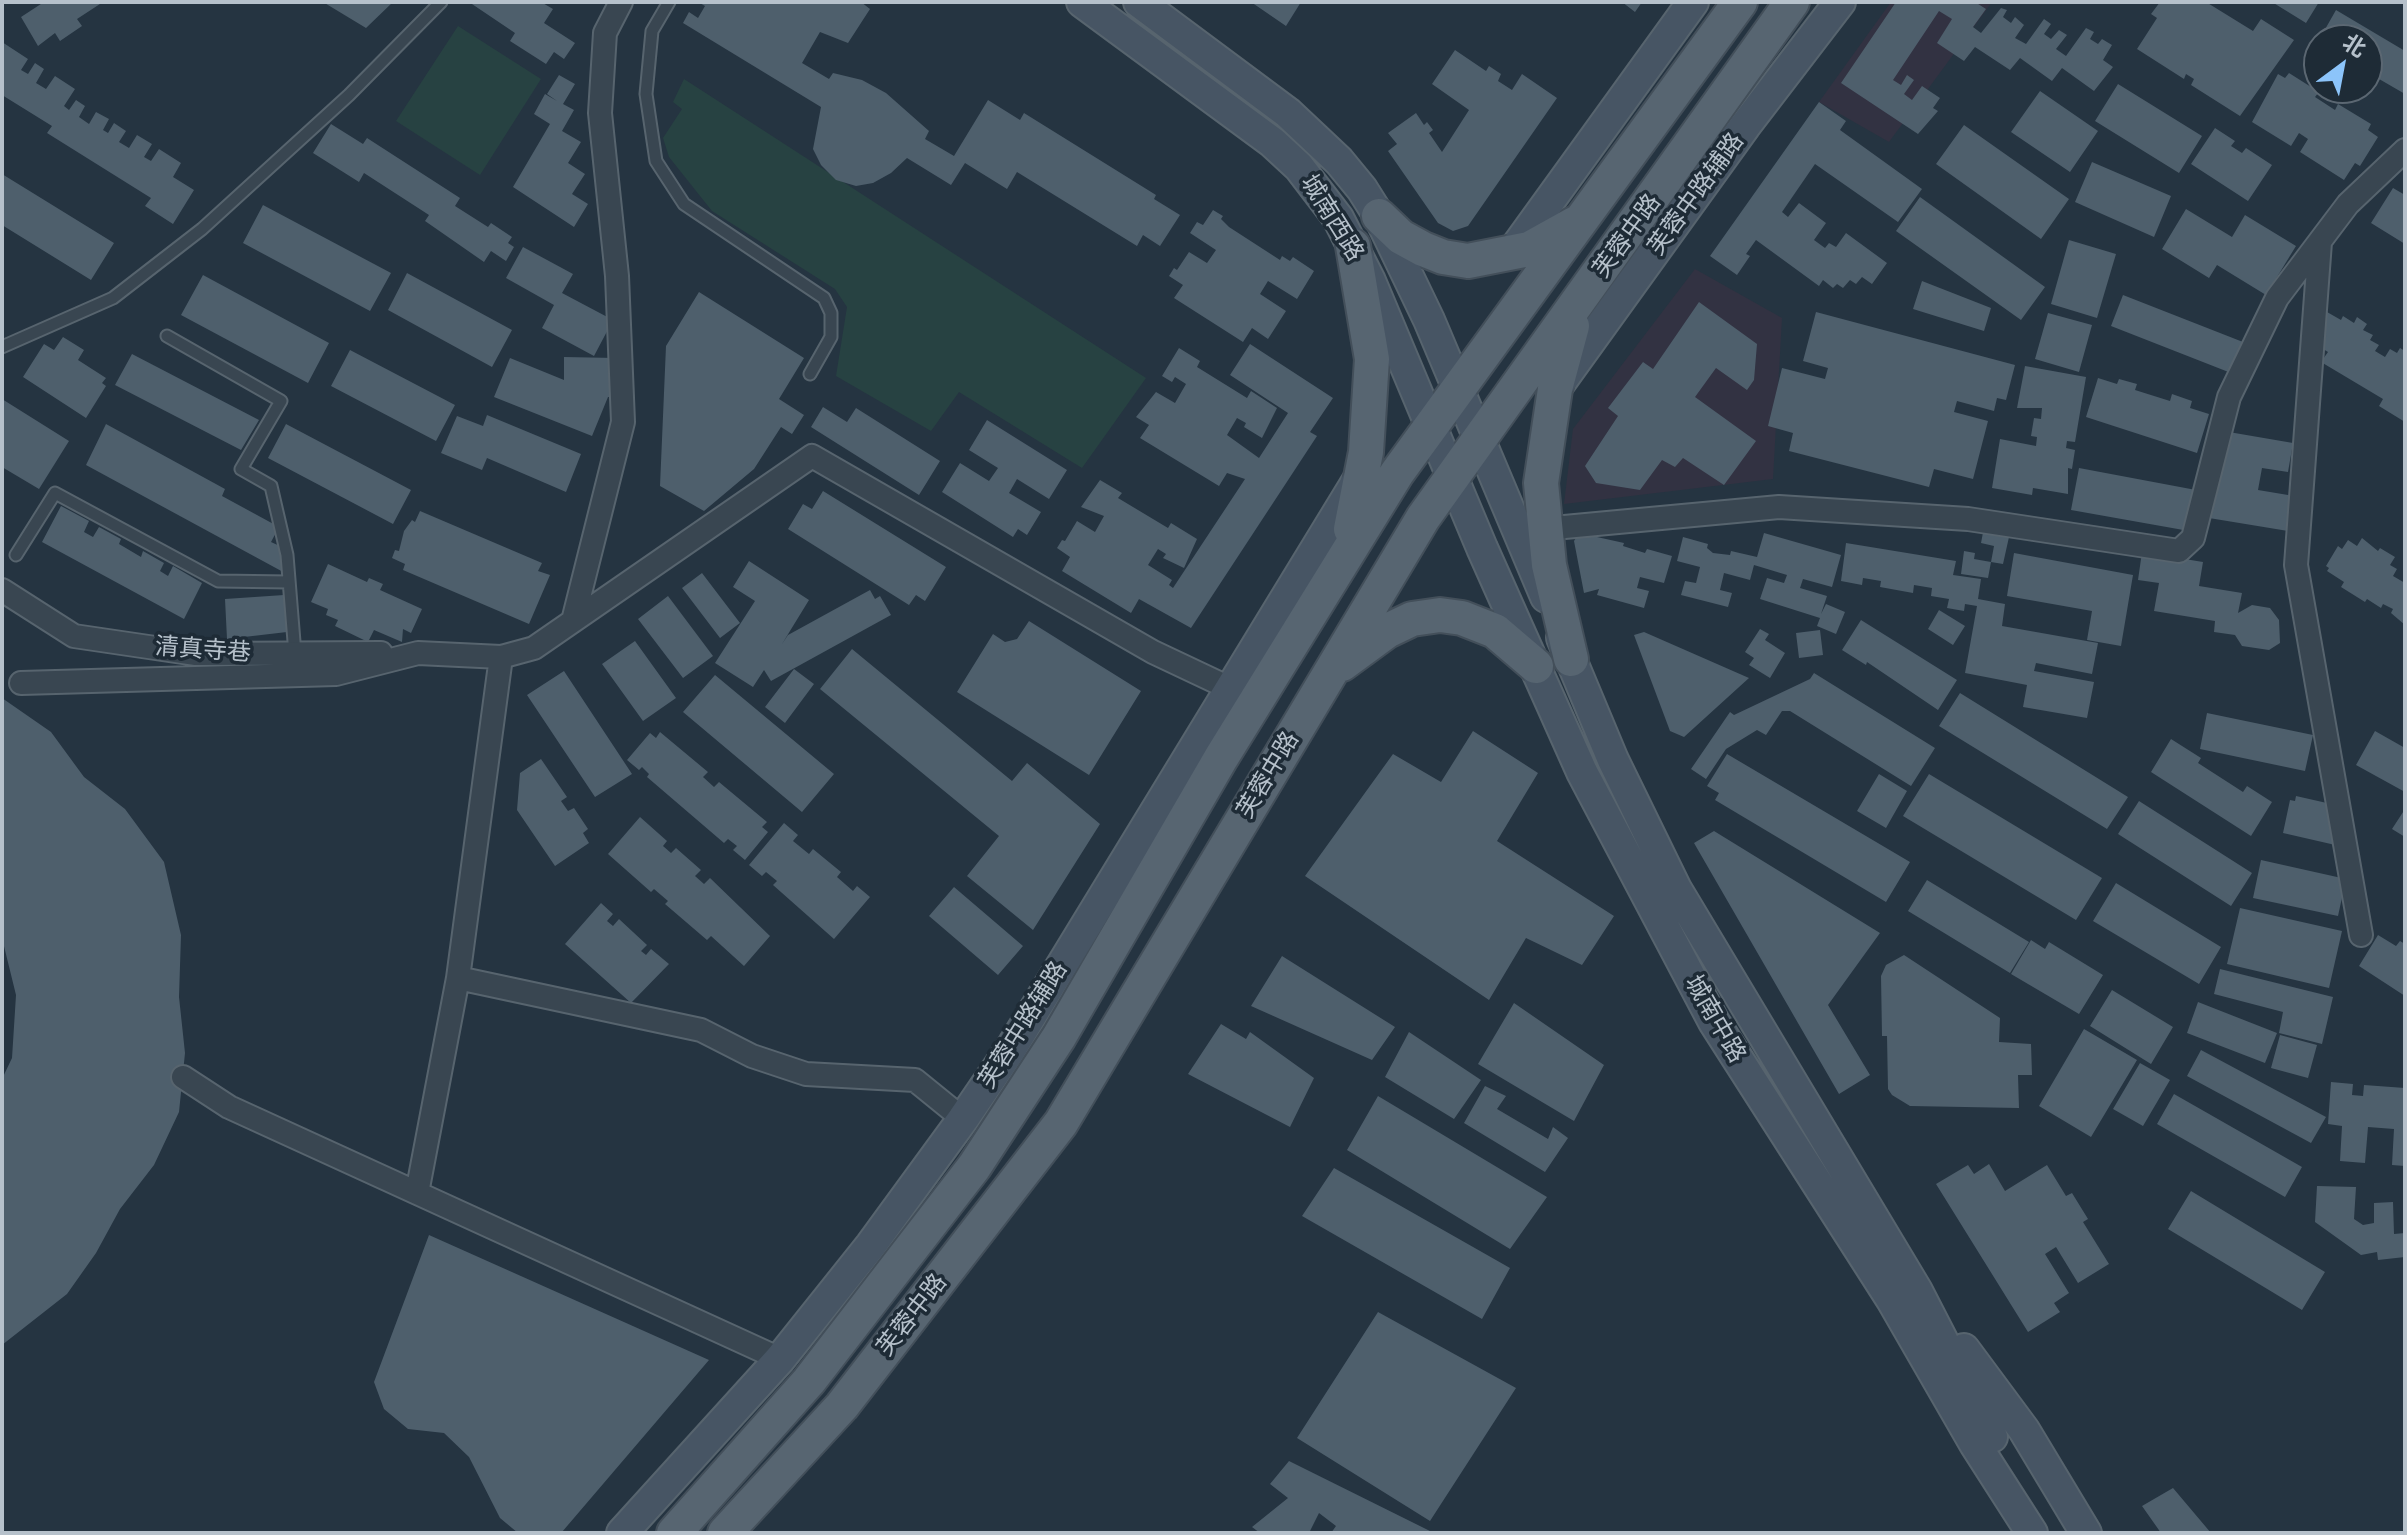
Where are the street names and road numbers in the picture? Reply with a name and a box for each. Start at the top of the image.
street label: 芙蓉中路辅路 [1642,127,1750,261]
street label: 城南西路 [1294,170,1370,266]
street label: 芙蓉中路 [1587,189,1667,283]
street label: 清真寺巷 [154,632,252,668]
street label: 芙蓉中路 [1231,726,1305,824]
street label: 芙蓉中路辅路 [973,956,1073,1094]
street label: 城南中路 [1679,970,1751,1068]
street label: 芙蓉中路 [871,1268,953,1362]

